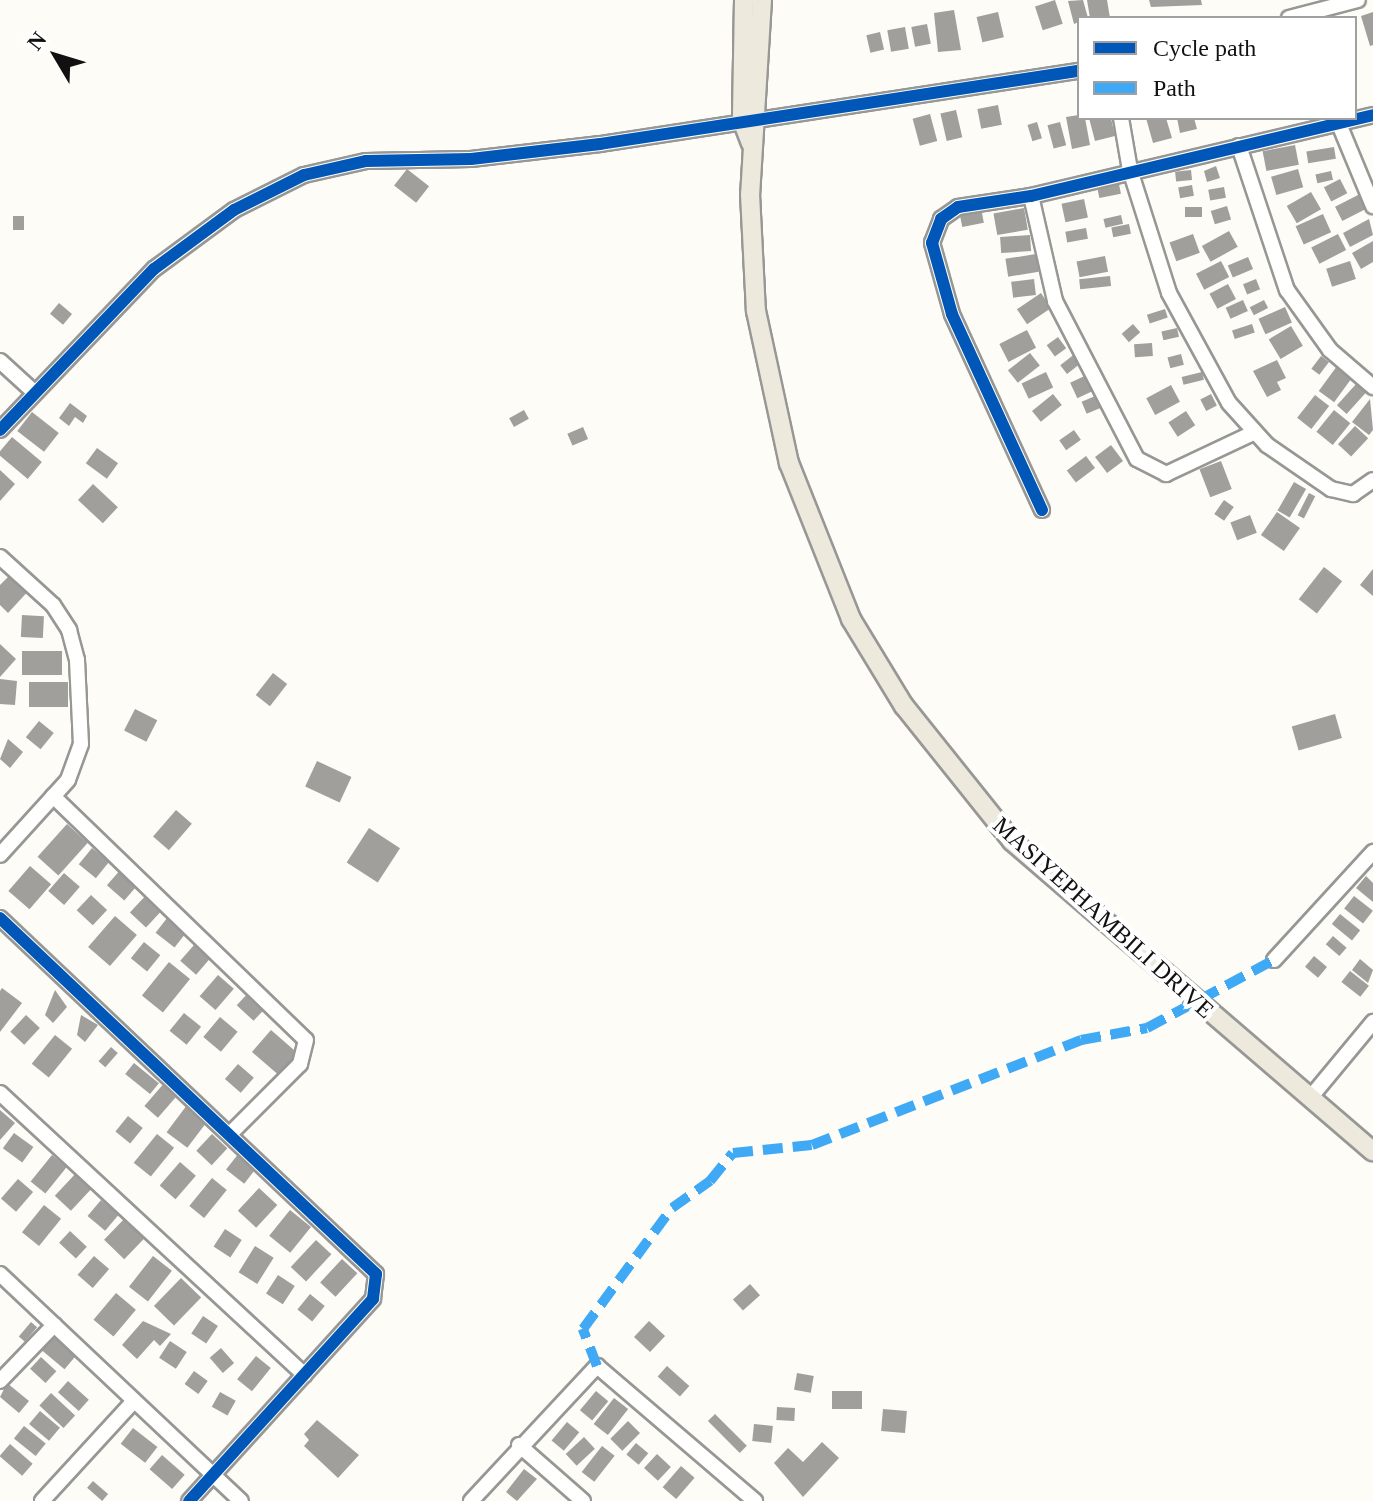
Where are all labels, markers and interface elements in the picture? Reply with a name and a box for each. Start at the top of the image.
north arrow [16,16,96,96]
legend [1077,16,1357,120]
text: N [22,27,51,55]
text: Cycle path [1153,35,1256,61]
text: Path [1153,75,1196,101]
street label: MASIYEPHAMBILI DRIVE [987,811,1219,1025]

